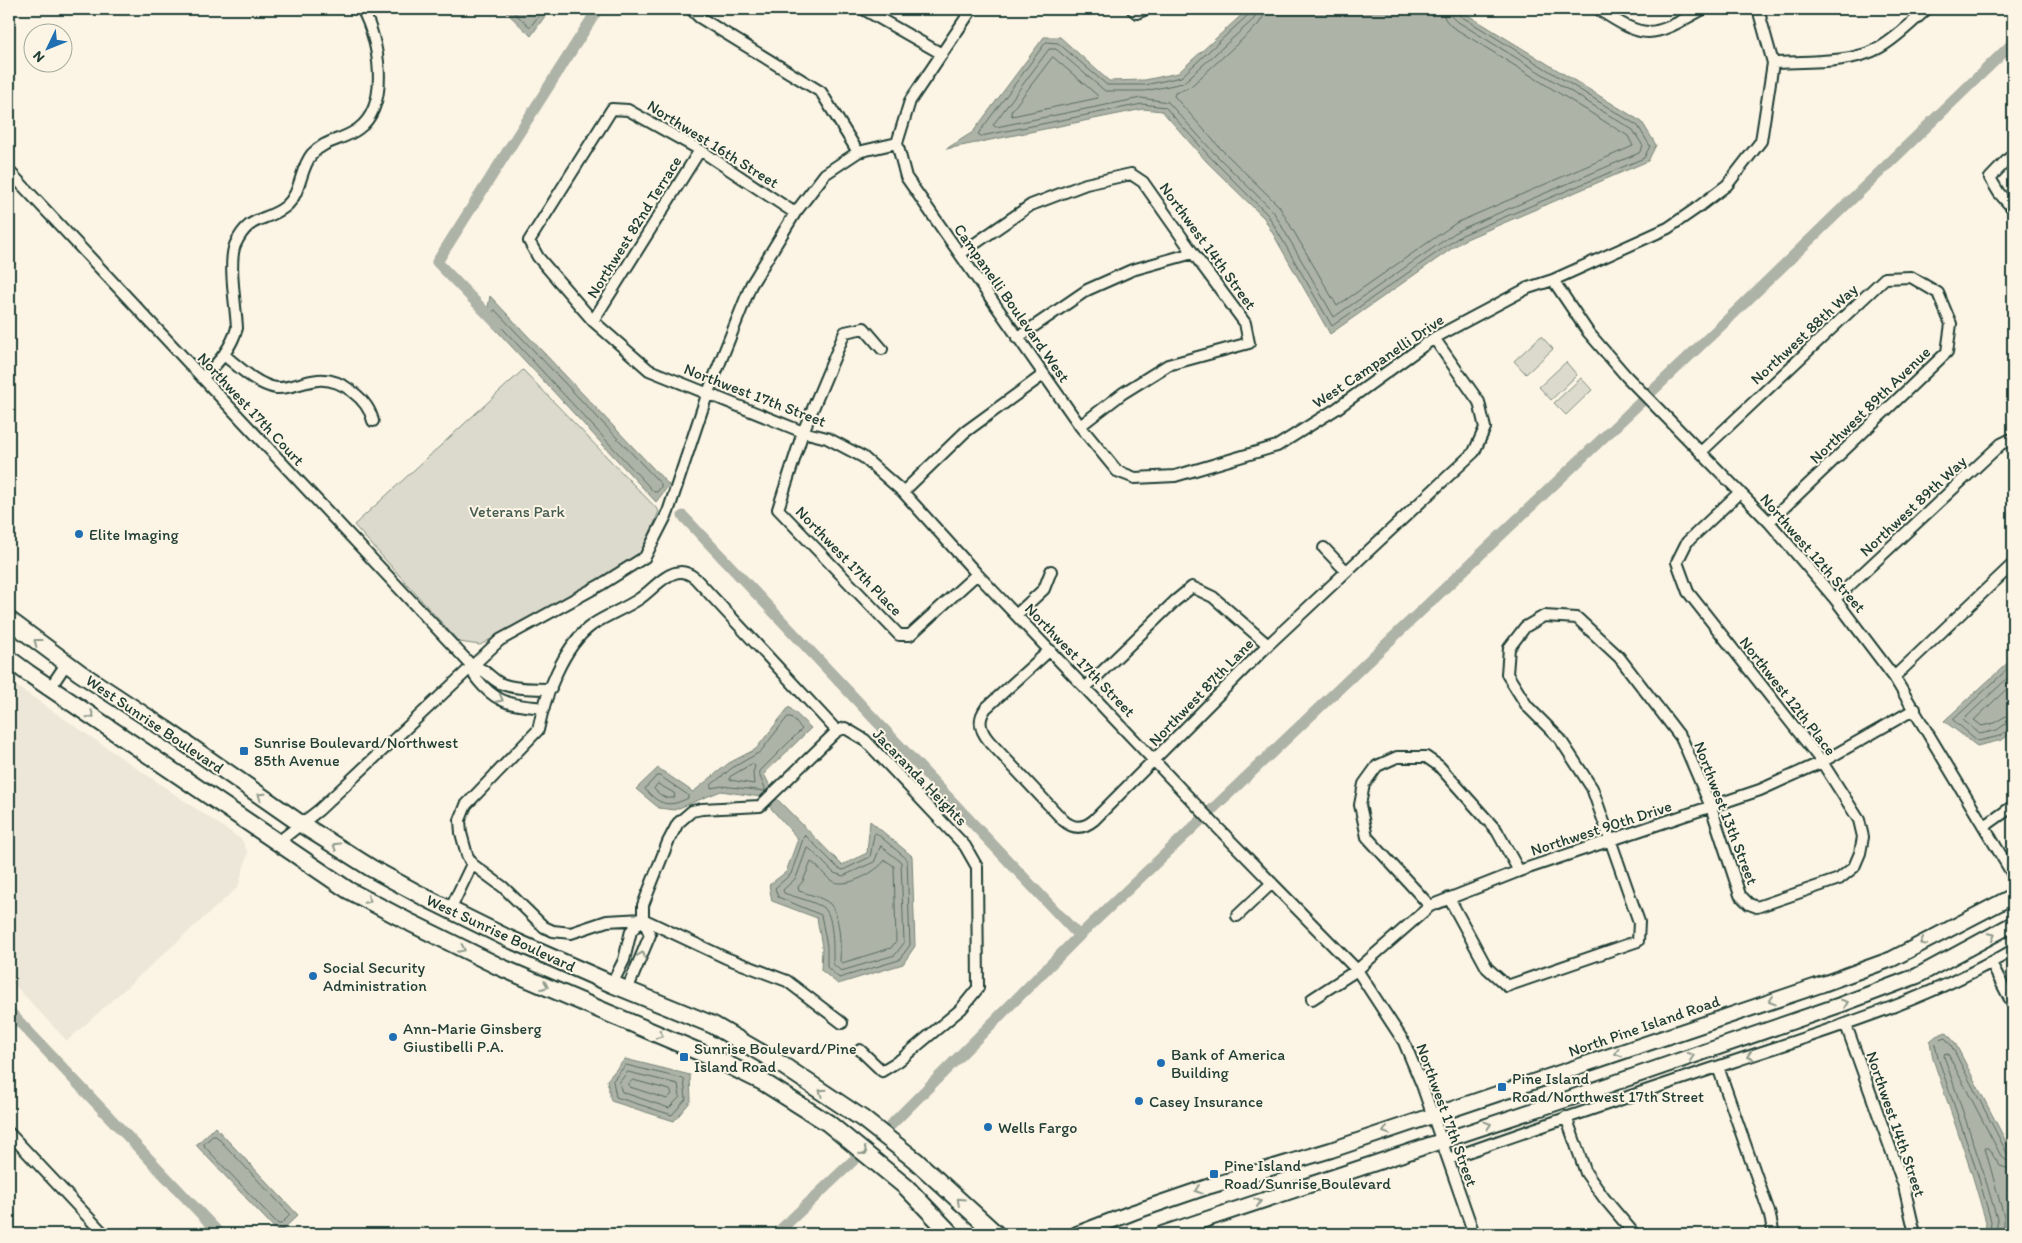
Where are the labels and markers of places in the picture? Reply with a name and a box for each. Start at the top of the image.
place label: Elite Imaging [89,525,179,544]
marker: Elite Imaging [73,528,85,540]
place label: Sunrise Boulevard/Northwest 85th Avenue [254,733,458,770]
marker: Sunrise Boulevard/Northwest 85th Avenue [238,745,250,757]
place label: Social Security Administration [323,958,427,995]
marker: Social Security Administration [307,970,319,982]
place label: Ann-Marie Ginsberg Giustibelli P.A. [403,1019,543,1056]
marker: Ann-Marie Ginsberg Giustibelli P.A. [387,1031,399,1043]
place label: Sunrise Boulevard/Pine Island Road [694,1039,857,1076]
place label: Bank of America Building [1171,1045,1285,1082]
marker: Sunrise Boulevard/Pine Island Road [678,1051,690,1063]
marker: Bank of America Building [1155,1057,1167,1069]
place label: Pine Island Road/Northwest 17th Street [1512,1069,1704,1106]
marker: Pine Island Road/Northwest 17th Street [1496,1081,1508,1093]
place label: Casey Insurance [1149,1092,1263,1111]
marker: Casey Insurance [1133,1095,1145,1107]
place label: Wells Fargo [998,1118,1077,1137]
marker: Wells Fargo [982,1121,994,1133]
place label: Pine Island Road/Sunrise Boulevard [1224,1156,1391,1193]
marker: Pine Island Road/Sunrise Boulevard [1208,1168,1220,1180]

